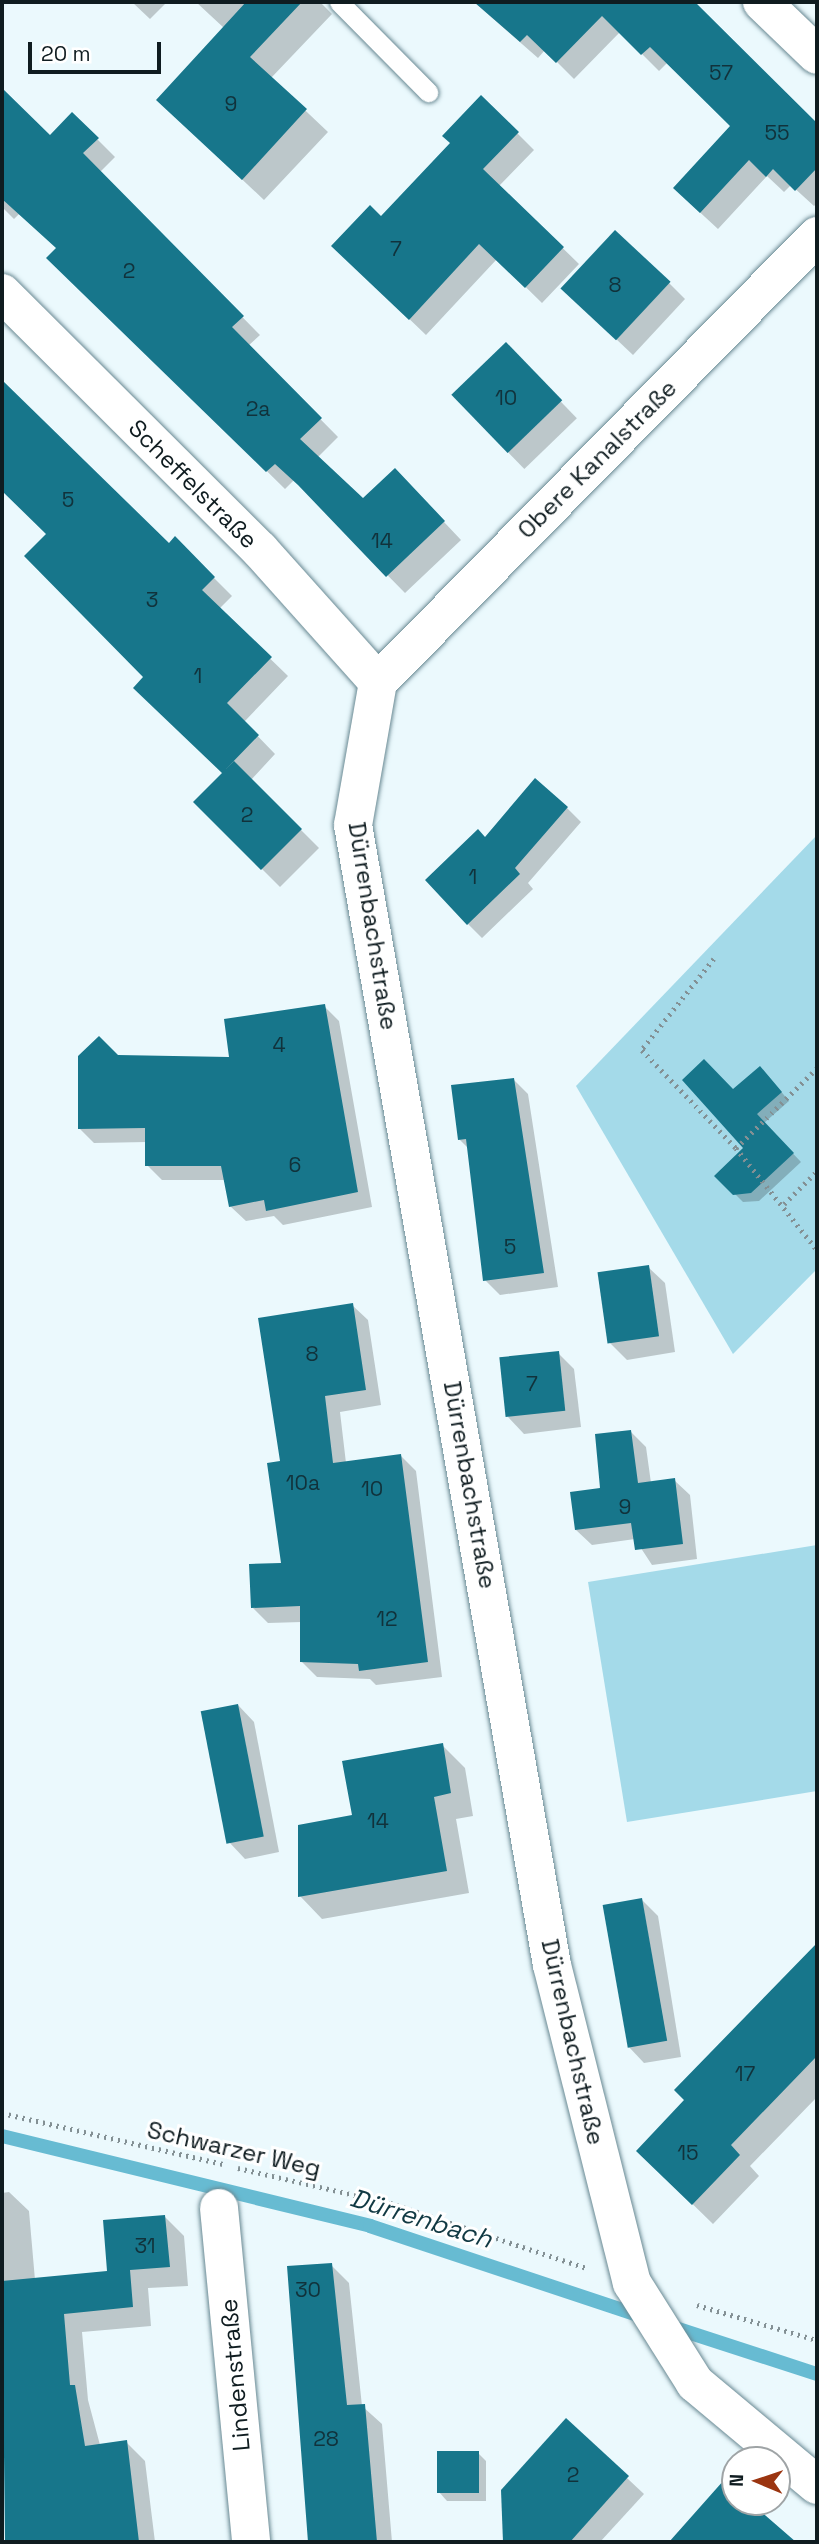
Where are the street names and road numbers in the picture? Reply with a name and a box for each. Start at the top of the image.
street label: Obere Kanalstraße [512,374,682,544]
street label: Scheffelstraße [123,414,263,554]
street label: Dürrenbachstraße [342,820,404,1032]
street label: Dürrenbachstraße [438,1379,502,1591]
street label: Dürrenbachstraße [535,1936,611,2148]
street label: Schwarzer Weg [144,2115,324,2183]
street label: Lindenstraße [214,2297,256,2453]

